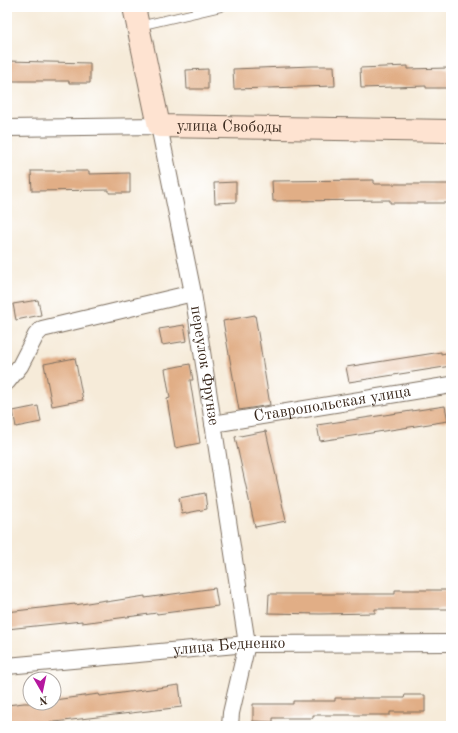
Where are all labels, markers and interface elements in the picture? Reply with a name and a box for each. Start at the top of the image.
street label: улица Свободы [176,118,282,136]
street label: переулок Фрунзе [187,305,221,427]
street label: Ставропольская улица [253,384,412,425]
street label: улица Бедненко [172,636,286,659]
north arrow [22,671,62,711]
text: N [38,693,48,706]

